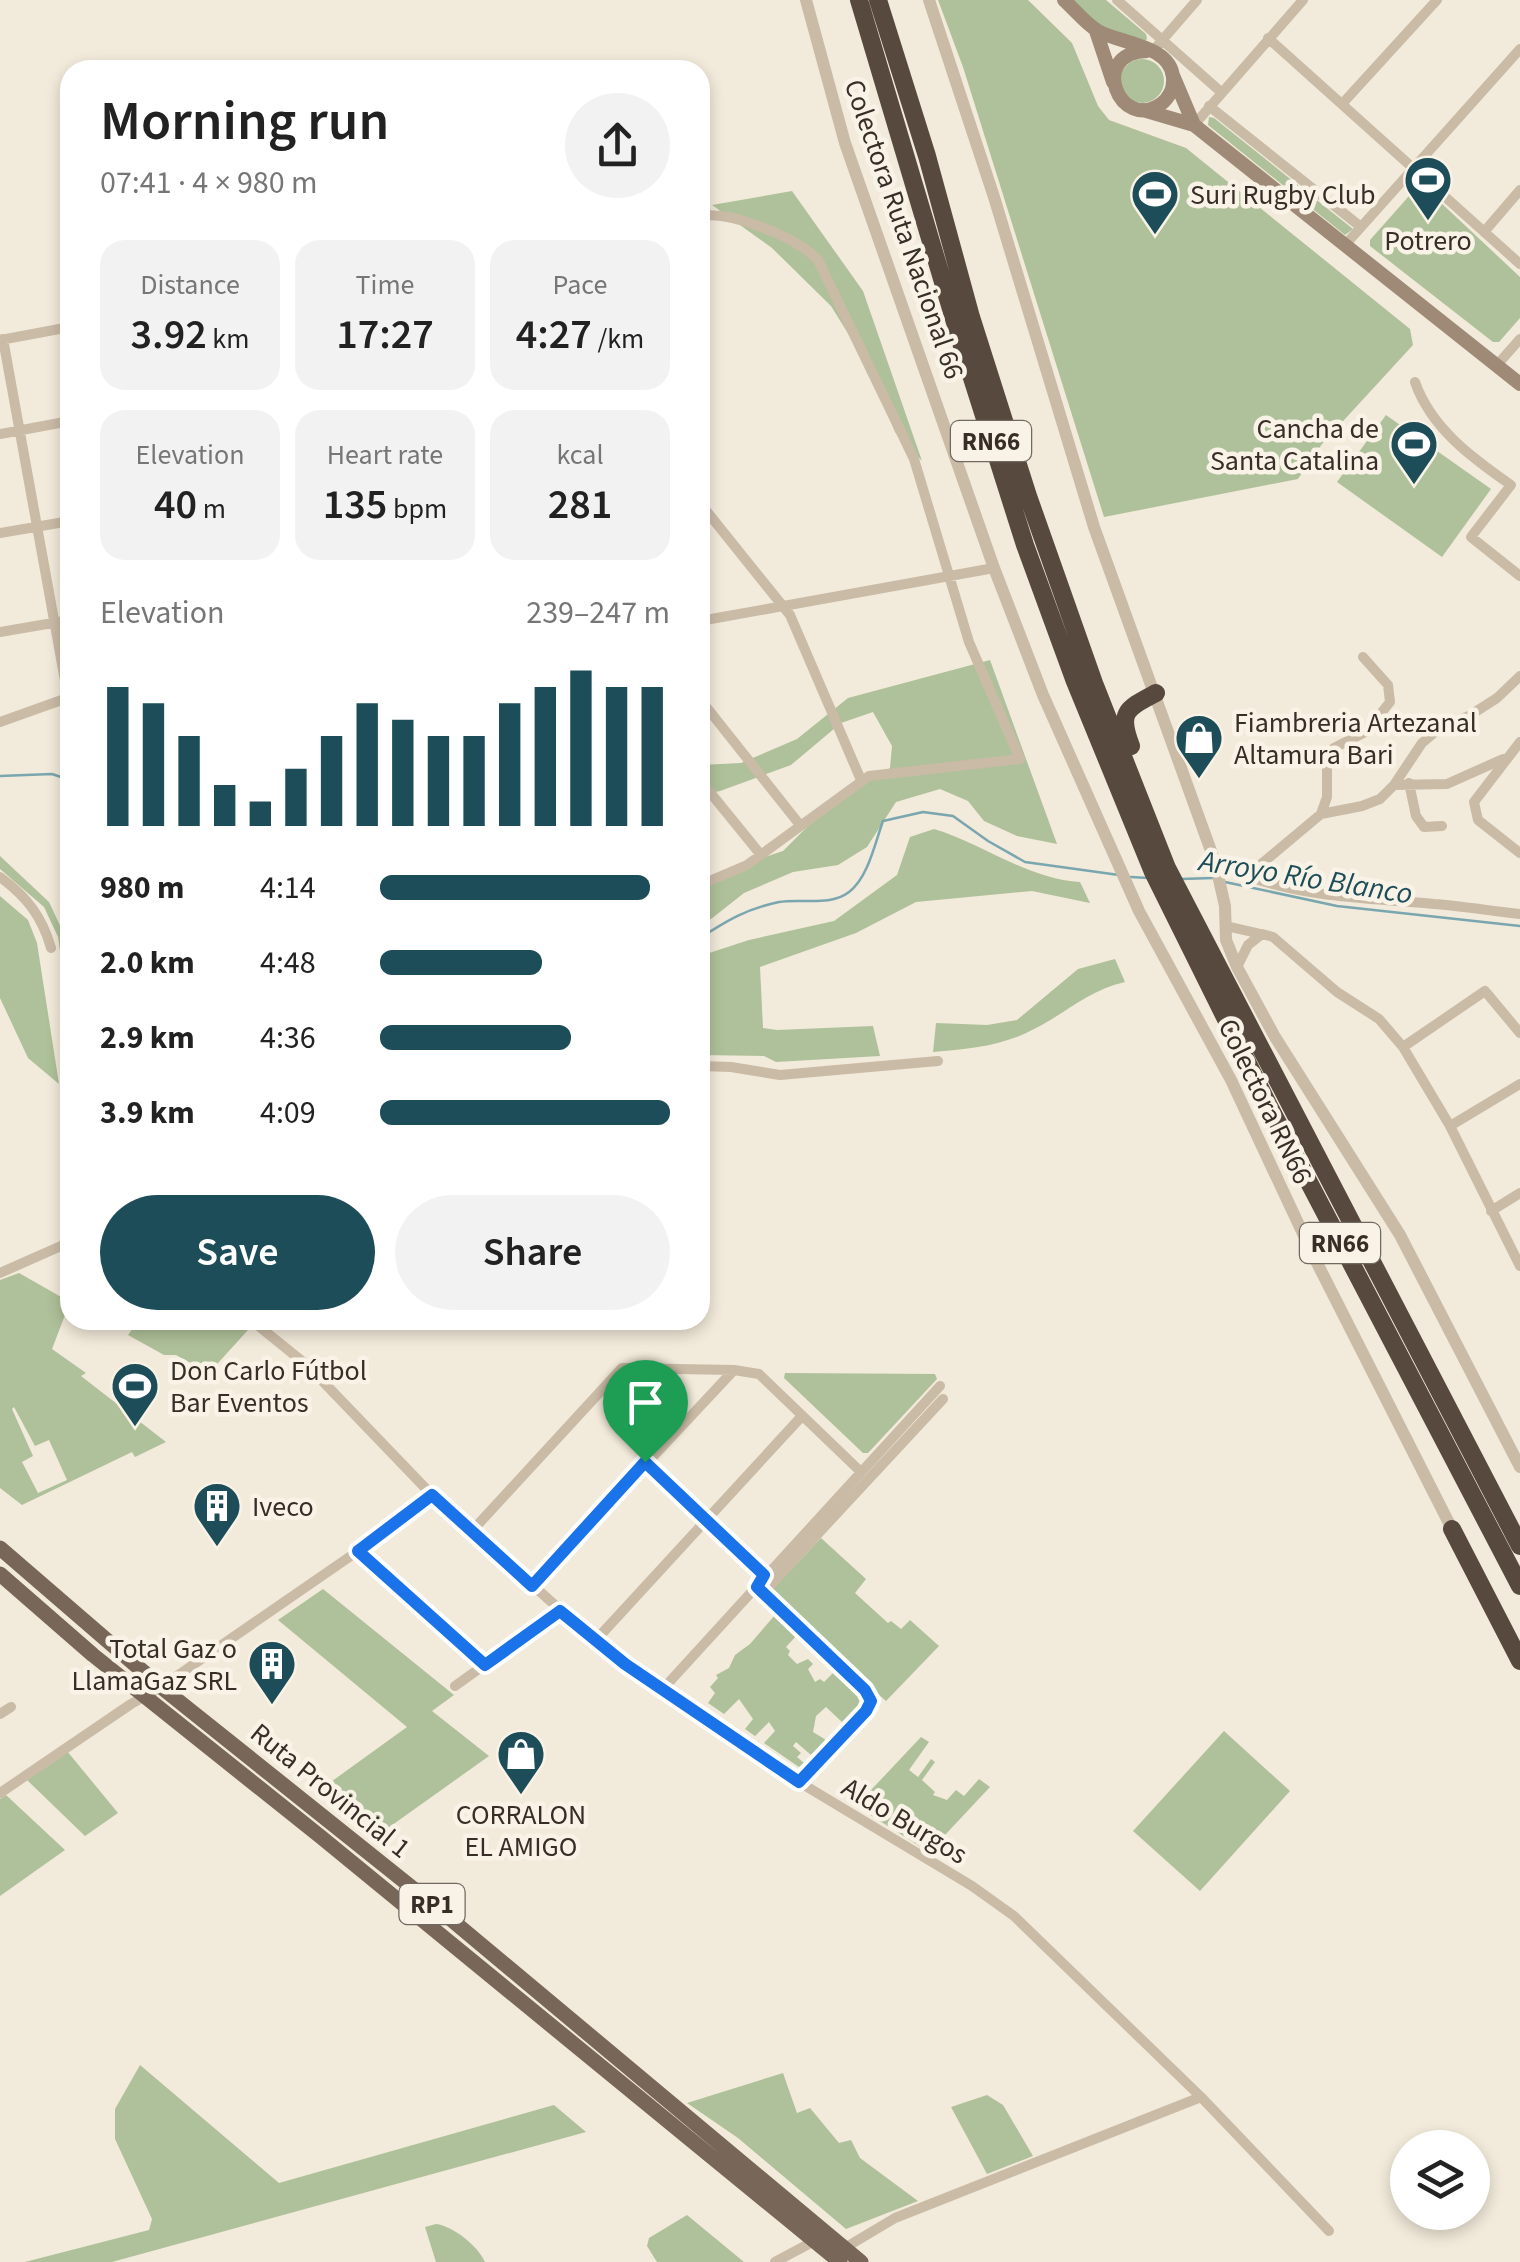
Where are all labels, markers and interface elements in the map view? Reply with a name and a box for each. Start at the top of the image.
street label: Colectora Ruta Nacional 66 [834,74,974,385]
text: Morning run [100,83,389,161]
button: share [565,93,670,198]
sports icon: Potrero [1402,154,1454,222]
text: 07:41 · 4 × 980 m [100,160,318,206]
sports icon: Suri Rugby Club [1129,168,1181,236]
place label: Suri Rugby Club [1190,175,1376,215]
place label: Potrero [1384,221,1472,261]
text: Distance [140,265,240,305]
text: Time [356,265,415,305]
text: Pace [553,265,607,305]
text: 3.92 [131,305,207,365]
text: 17:27 [336,305,434,365]
text: 4:27 [516,305,592,365]
text: km [207,319,249,359]
text: /km [592,319,644,359]
place label: Cancha de Santa Catalina [1210,409,1379,481]
sports icon: Cancha de Santa Catalina [1388,418,1440,486]
road number: RN66 [951,421,1031,461]
text: Elevation [135,435,245,475]
text: Heart rate [327,435,443,475]
text: kcal [556,435,604,475]
text: 40 [154,475,197,535]
text: 135 [323,475,387,535]
text: 281 [548,475,612,535]
text: m [197,489,226,529]
text: bpm [387,489,447,529]
text: Elevation [100,590,225,636]
text: 239–247 m [526,590,670,636]
place label: Fiambreria Artezanal Altamura Bari [1234,703,1477,775]
shop icon: Fiambreria Artezanal Altamura Bari [1173,712,1225,780]
water label: Arroyo Río Blanco [1194,839,1415,916]
text: 980 m [100,865,185,911]
text: 4:14 [260,865,316,911]
text: 2.0 km [100,940,195,986]
text: 4:48 [260,940,316,986]
street label: Colectora RN66 [1208,1012,1322,1191]
text: 2.9 km [100,1015,195,1061]
text: 4:36 [260,1015,316,1061]
text: 3.9 km [100,1090,195,1136]
text: 4:09 [260,1090,316,1136]
button: Save [100,1195,375,1310]
button: Share [395,1195,670,1310]
road number: RN66 [1300,1223,1380,1263]
place label: Don Carlo Fútbol Bar Eventos [170,1351,367,1423]
sports icon: Don Carlo Fútbol Bar Eventos [109,1360,161,1428]
pin [603,1360,688,1463]
icon: arrive [618,1375,673,1430]
building icon: Iveco [191,1480,243,1548]
place label: Iveco [252,1487,314,1527]
place label: Total Gaz o LlamaGaz SRL [71,1629,237,1701]
building icon: Total Gaz o LlamaGaz SRL [246,1638,298,1706]
street label: Ruta Provincial 1 [242,1714,419,1868]
shop icon: CORRALON EL AMIGO [495,1728,547,1796]
street label: Aldo Burgos [834,1768,975,1874]
place label: CORRALON EL AMIGO [456,1795,586,1867]
road number: RP1 [400,1884,464,1924]
map controls [1390,2130,1490,2230]
button: layers [1390,2130,1490,2230]

